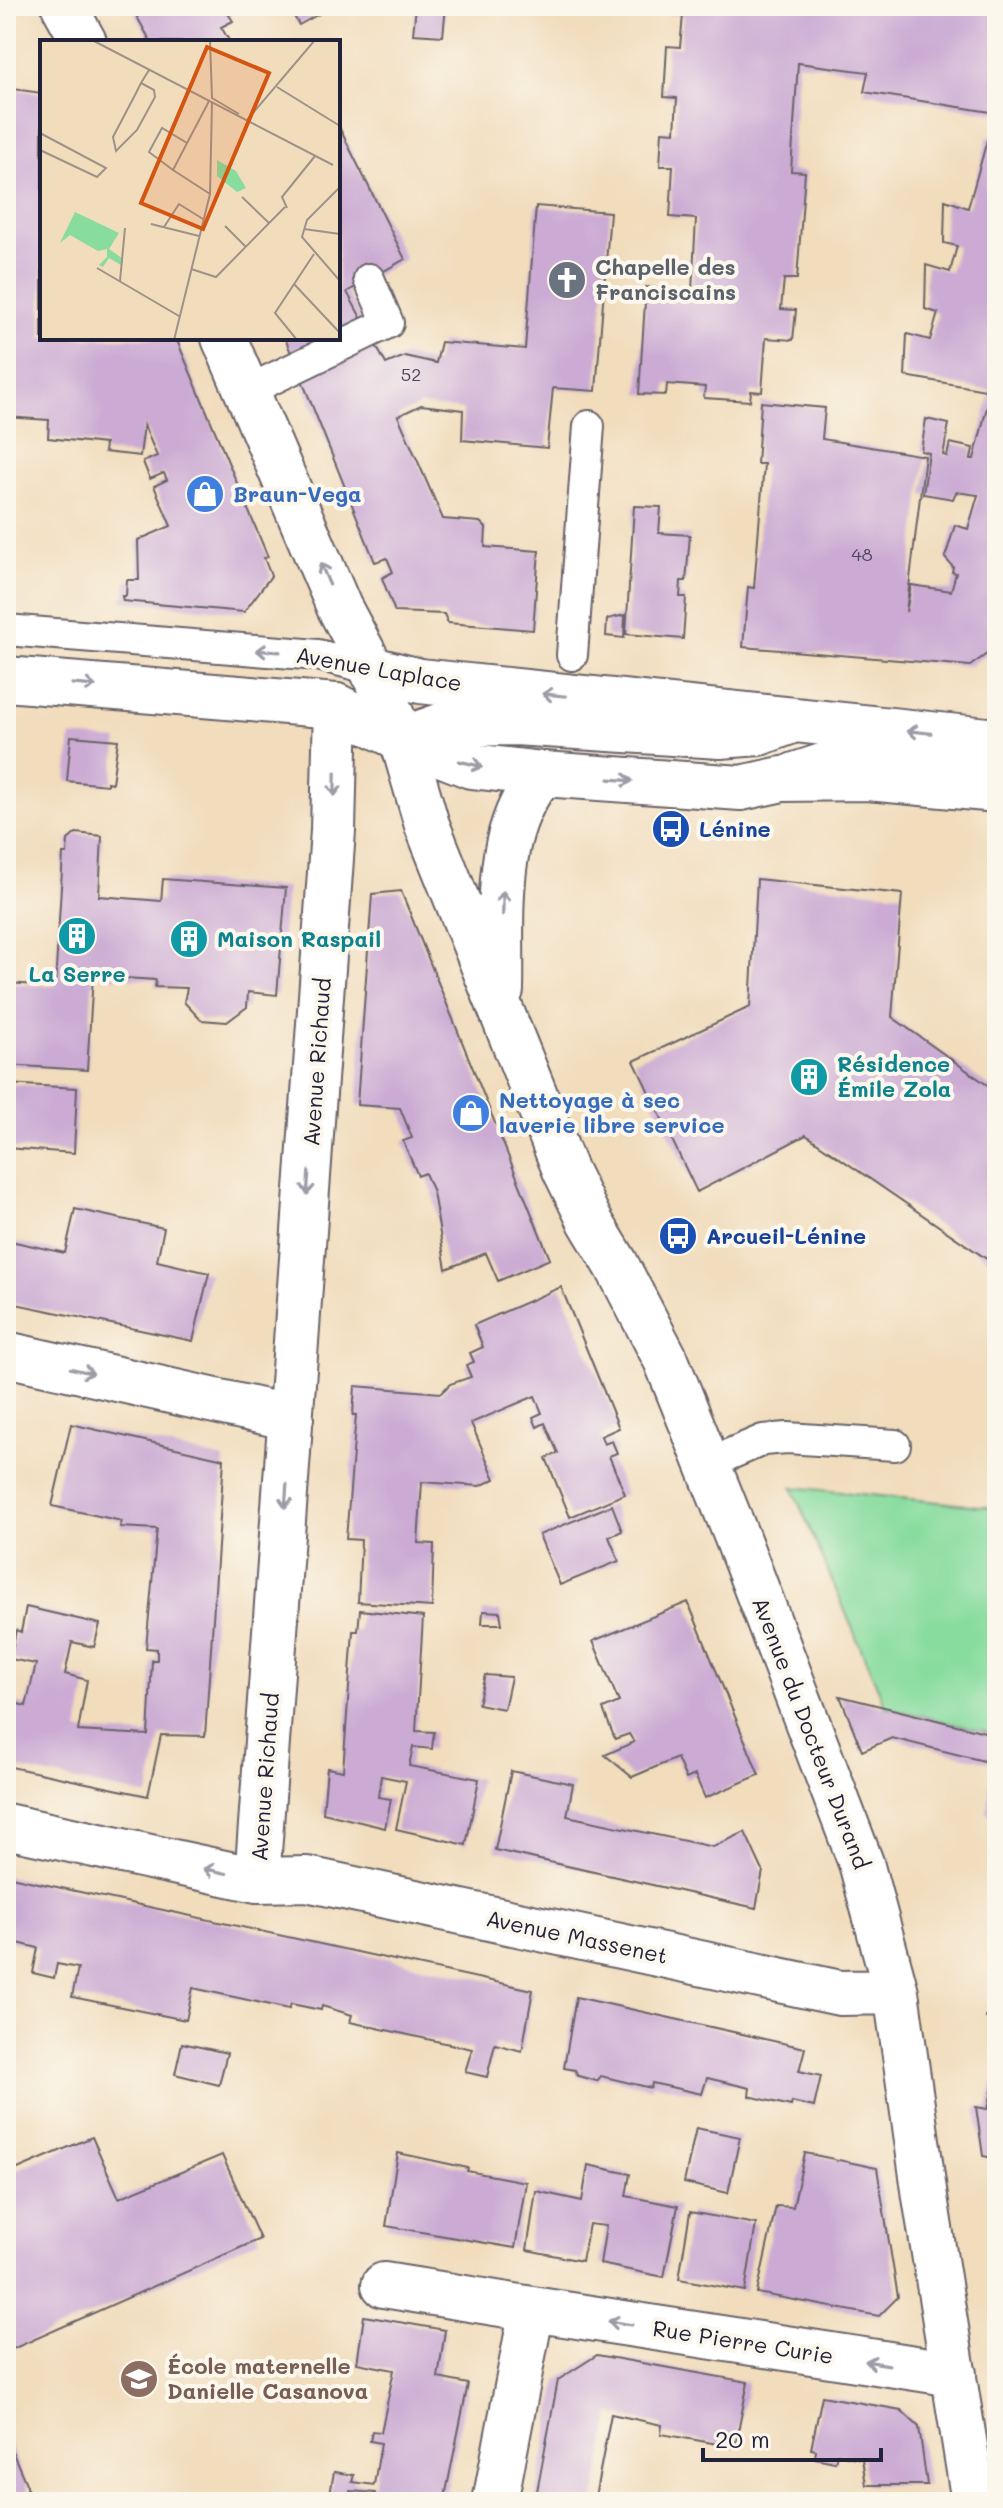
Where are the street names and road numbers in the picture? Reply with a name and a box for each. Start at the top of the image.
street label: Avenue Laplace [294,640,464,697]
street label: Avenue Richaud [296,977,337,1147]
street label: Avenue du Docteur Durand [746,1593,877,1873]
street label: Avenue Richaud [244,1692,285,1862]
street label: Avenue Massenet [484,1903,671,1970]
street label: Rue Pierre Curie [651,2313,835,2370]

